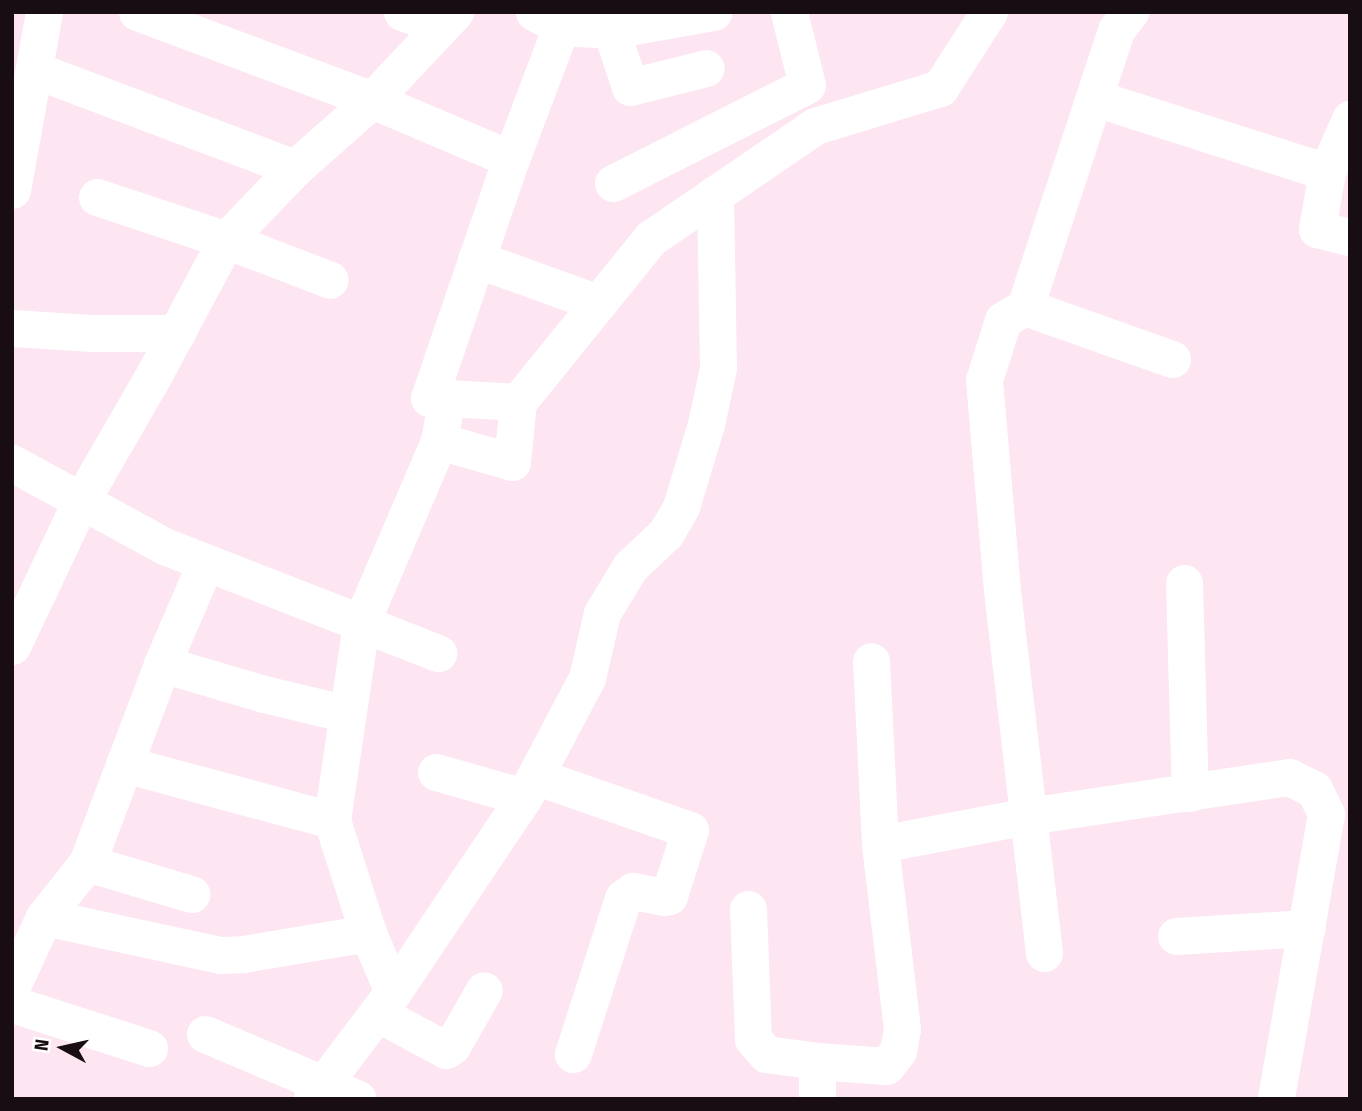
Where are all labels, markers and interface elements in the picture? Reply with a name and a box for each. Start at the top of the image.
north arrow [28,1013,98,1083]
text: N [30,1038,54,1052]

